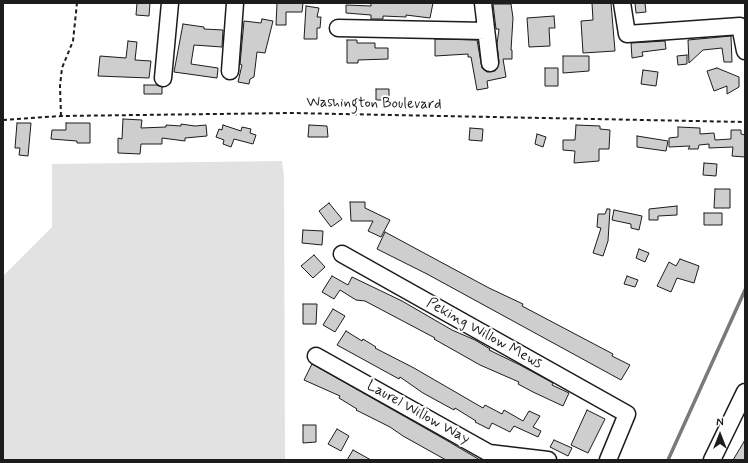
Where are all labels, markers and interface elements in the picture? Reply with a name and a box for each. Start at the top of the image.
street label: Washington Boulevard [306,94,442,114]
street label: Peking Willow Mews [423,295,545,373]
street label: Laurel Willow Way [363,377,473,449]
north arrow [700,415,740,455]
text: N [716,416,724,430]

